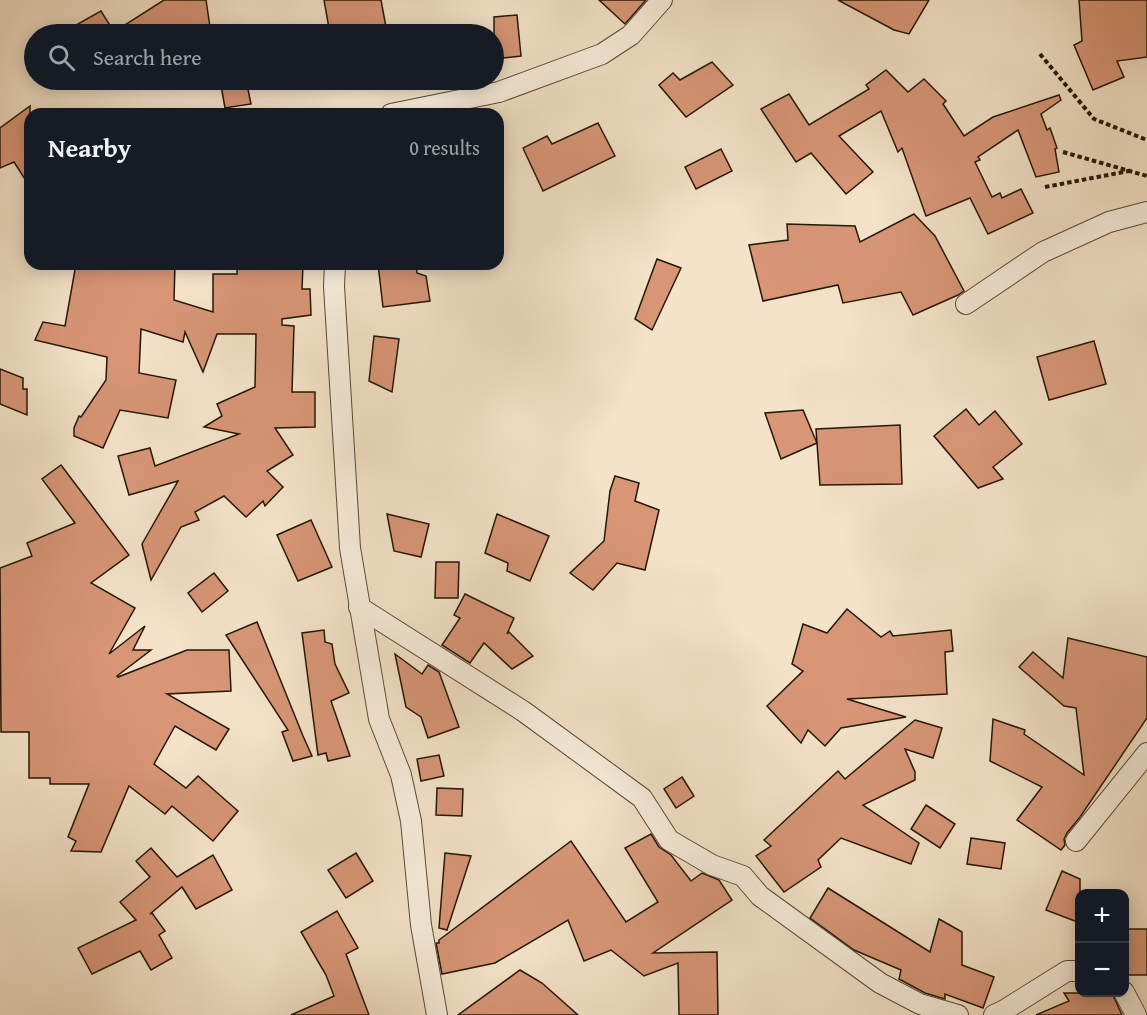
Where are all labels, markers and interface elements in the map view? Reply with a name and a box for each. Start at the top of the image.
search box [24,24,504,90]
icon: search [45,41,78,74]
text: Search here [93,41,202,73]
text: Nearby [48,128,131,167]
text: 0 results [409,133,480,162]
map controls [1075,889,1129,997]
button: + [1075,889,1129,943]
button: − [1075,943,1129,997]

